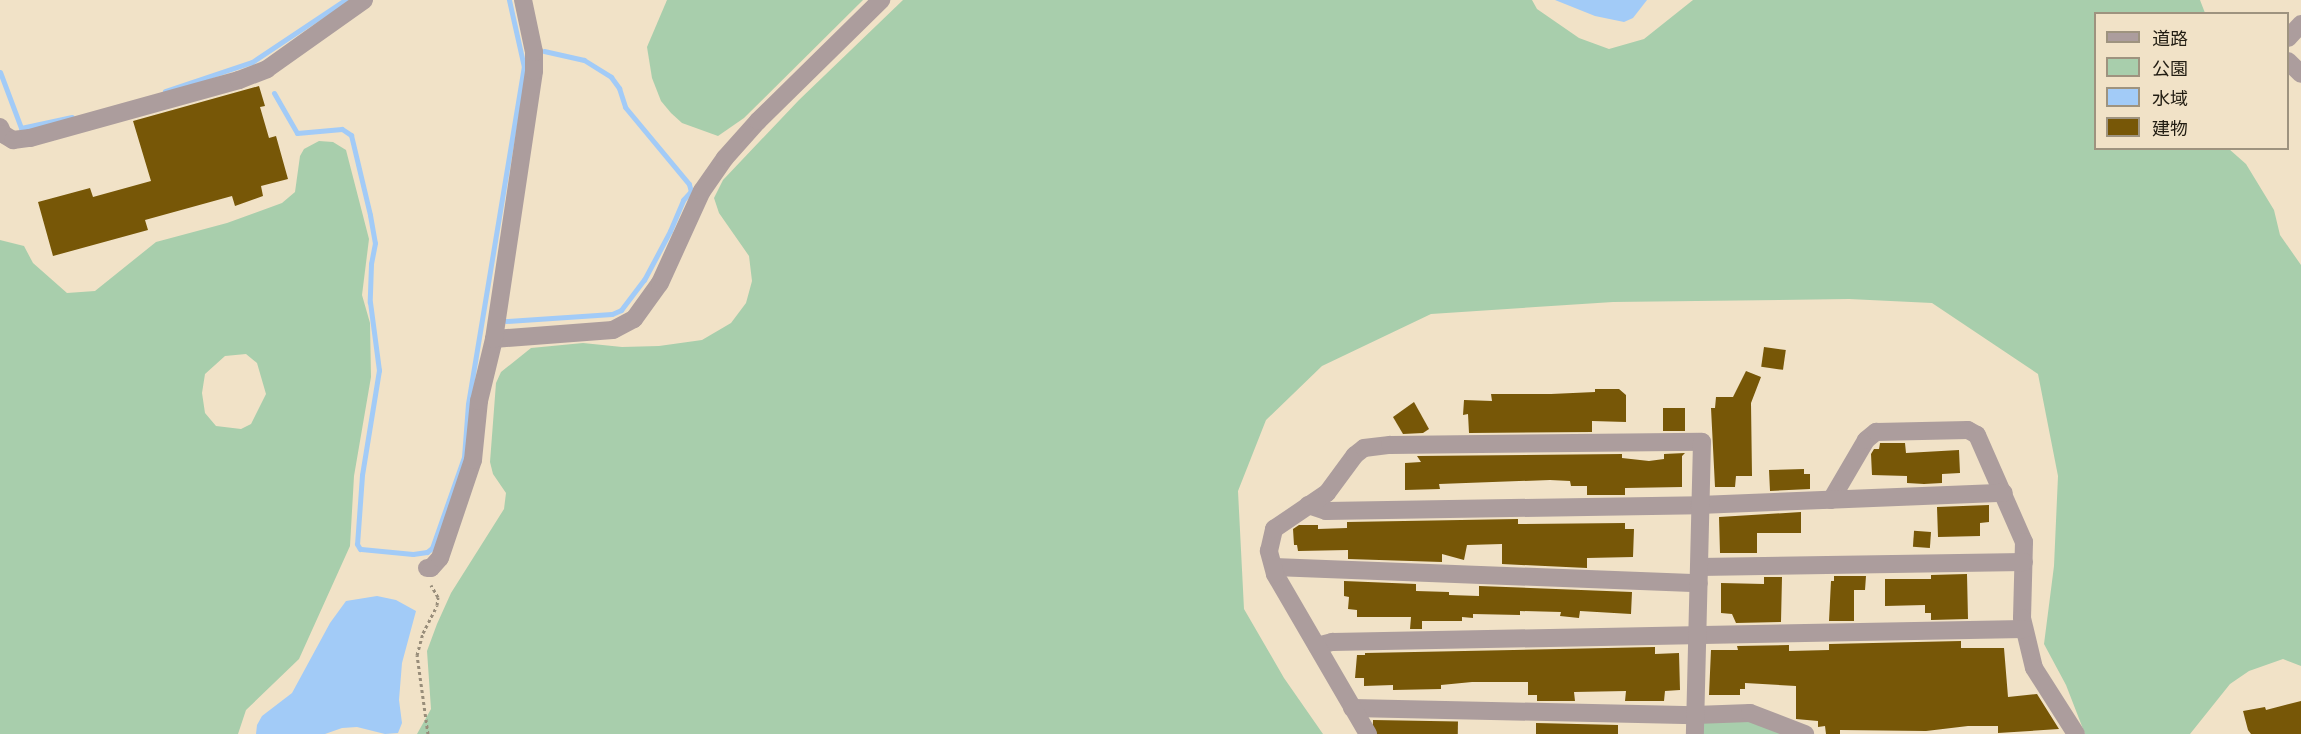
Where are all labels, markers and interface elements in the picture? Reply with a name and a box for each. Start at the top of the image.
legend [2094,12,2289,150]
text: 道路 [2152,28,2188,49]
text: 公園 [2152,58,2188,79]
text: 水域 [2152,88,2188,109]
text: 建物 [2152,118,2188,139]

